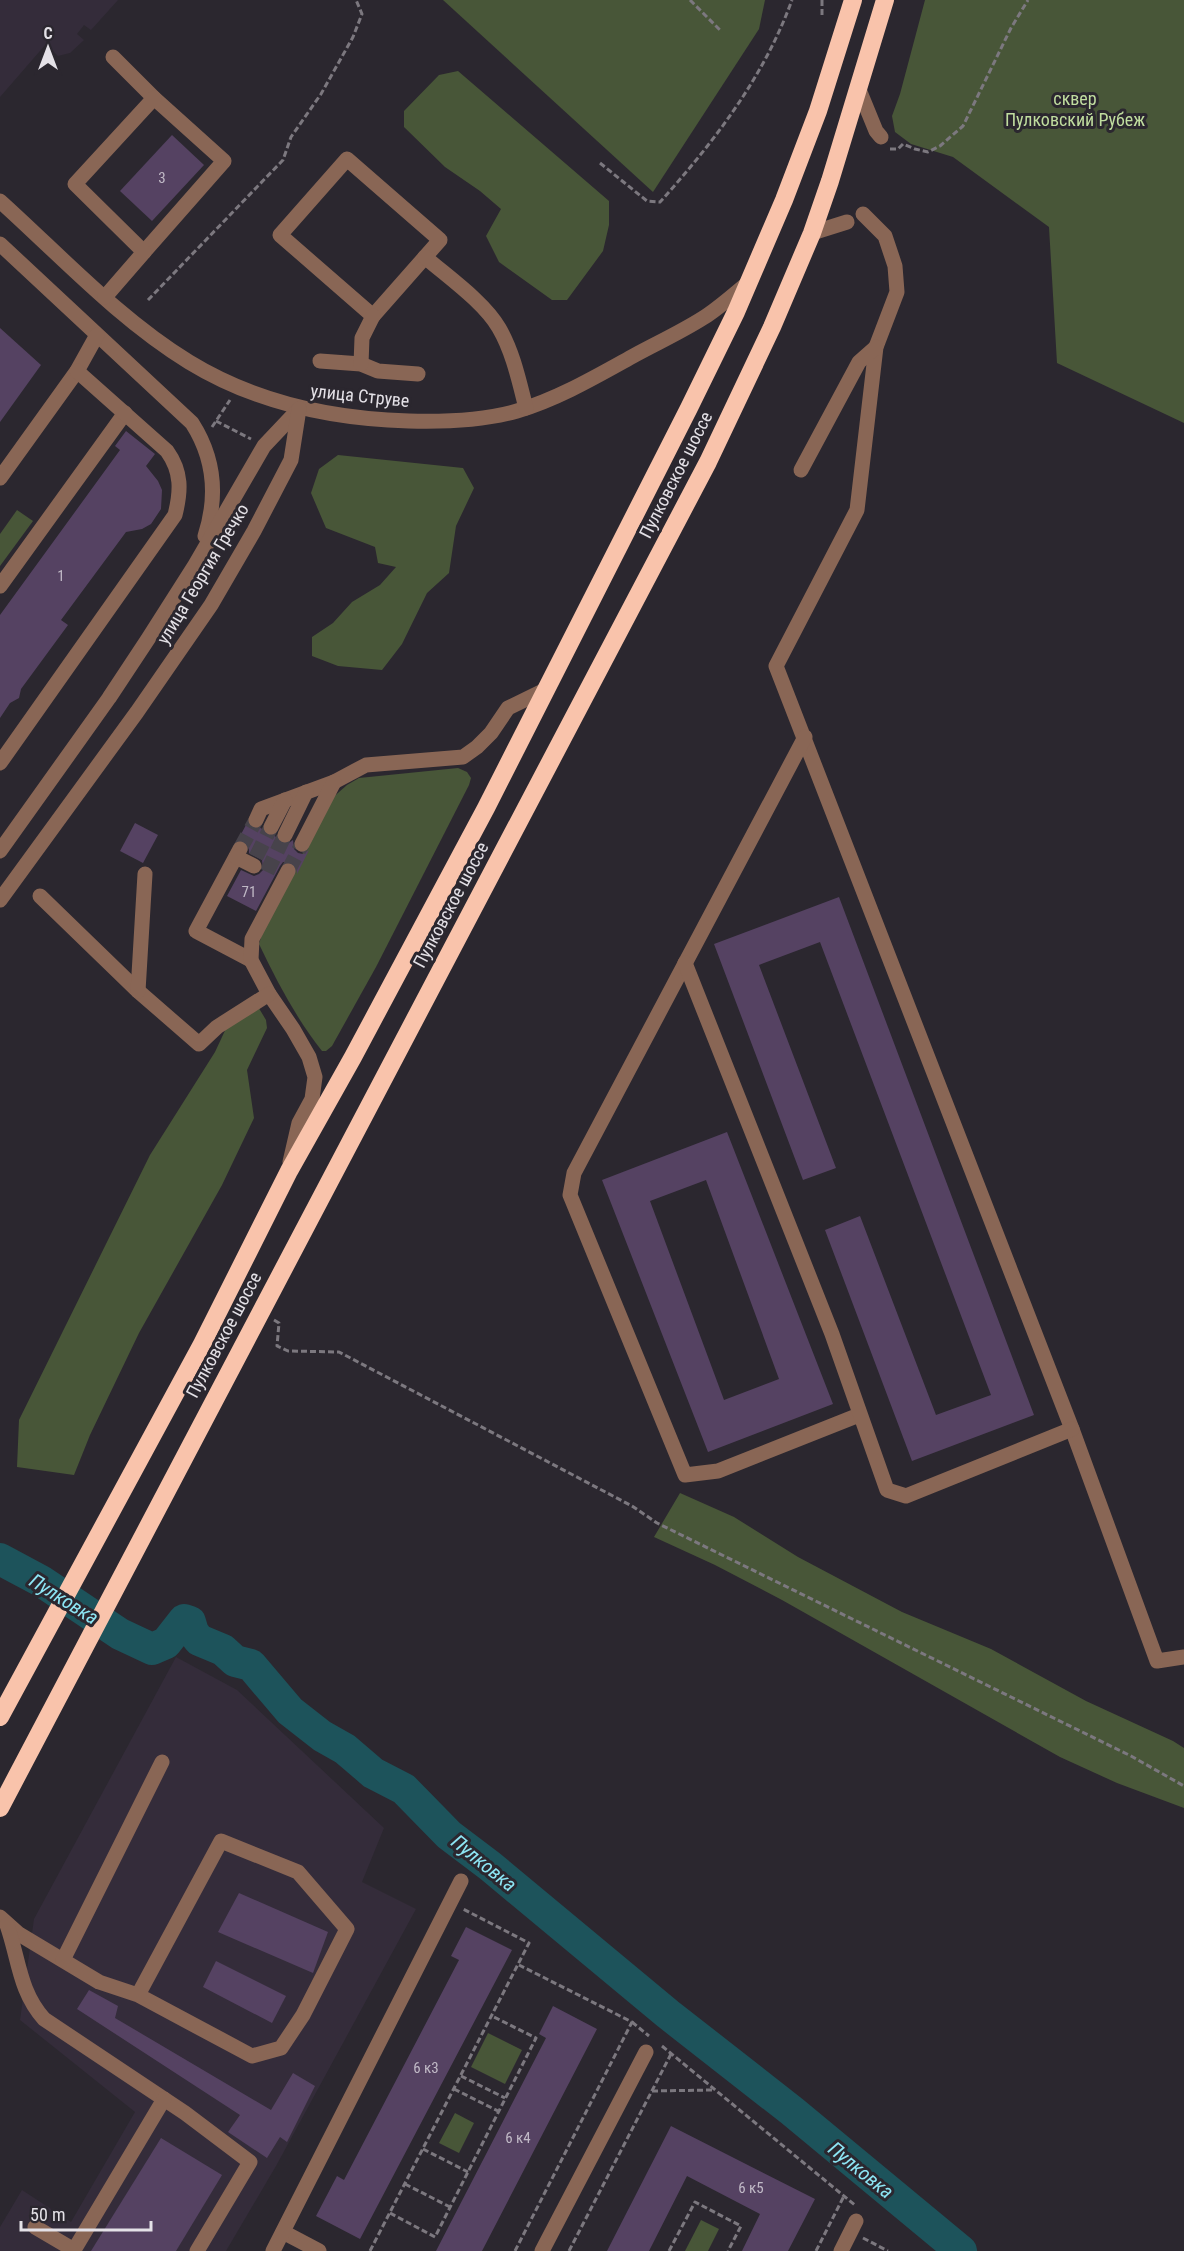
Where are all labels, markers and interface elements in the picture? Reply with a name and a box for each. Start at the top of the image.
north arrow [18,18,78,78]
text: С [43,24,53,43]
park label: сквер Пулковский Рубеж [1005,88,1145,130]
house number: 3 [158,169,166,187]
street label: улица Струве [310,380,411,411]
street label: Пулковское шоссе [635,408,717,542]
street label: улица Георгия Гречко [152,500,253,648]
house number: 1 [57,567,65,585]
street label: Пулковское шоссе [409,838,493,971]
house number: 71 [242,883,256,901]
street label: Пулковское шоссе [182,1268,266,1401]
water label: Пулковка [25,1568,103,1630]
water label: Пулковка [447,1829,521,1897]
house number: 6 к3 [413,2059,439,2077]
house number: 6 к4 [505,2129,531,2147]
water label: Пулковка [824,2136,898,2204]
house number: 6 к5 [738,2179,764,2197]
scale bar [21,2194,152,2232]
text: 50 m [30,2204,65,2225]

